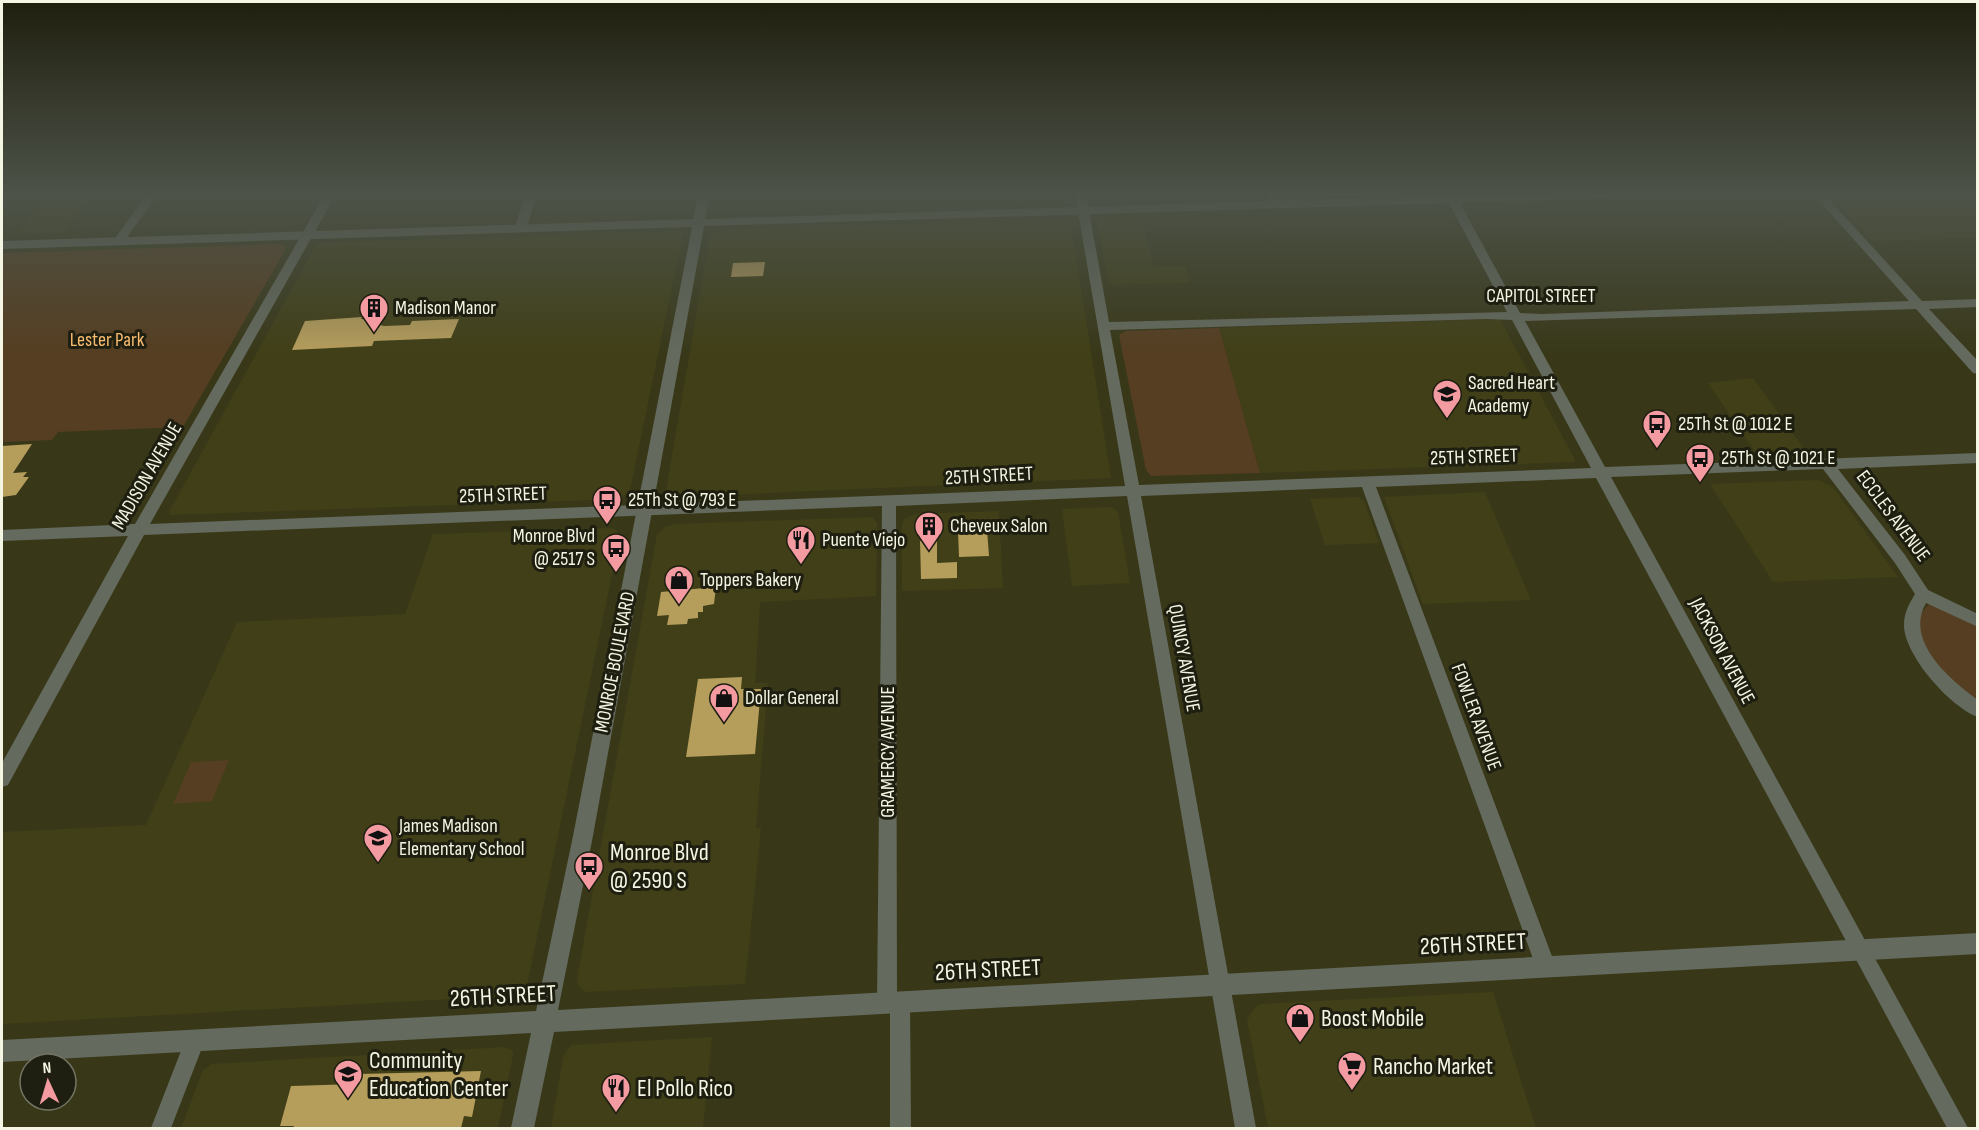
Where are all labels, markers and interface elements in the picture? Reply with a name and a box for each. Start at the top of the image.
street label: CAPITOL STREET [1486,284,1596,308]
building icon: Madison Manor [358,292,390,334]
place label: Madison Manor [395,296,496,320]
park label: Lester Park [70,328,145,352]
place label: Sacred Heart Academy [1467,371,1555,418]
school or university icon: Sacred Heart Academy [1431,378,1463,420]
bus stop icon: 25Th St @ 1012 E [1641,408,1673,450]
place label: 25Th St @ 1012 E [1678,412,1793,436]
street label: MADISON AVENUE [107,418,187,534]
bus stop icon: 25Th St @ 1021 E [1684,442,1716,484]
street label: 25TH STREET [1430,443,1518,471]
place label: 25Th St @ 1021 E [1721,446,1836,470]
street label: 25TH STREET [944,462,1034,490]
street label: ECCLES AVENUE [1851,466,1935,566]
street label: 25TH STREET [459,481,547,509]
bus stop icon: 25Th St @ 793 E [591,484,623,526]
place label: 25Th St @ 793 E [628,488,737,512]
building icon: Cheveux Salon [913,510,945,552]
place label: Cheveux Salon [950,514,1048,538]
place label: Monroe Blvd @ 2517 S [513,524,595,571]
restaurant icon: Puente Viejo [785,524,817,566]
place label: Puente Viejo [822,528,905,552]
bus stop icon: Monroe Blvd @ 2517 S [600,532,632,574]
shop icon: Toppers Bakery [663,564,695,606]
place label: Toppers Bakery [700,568,801,592]
street label: MONROE BOULEVARD [590,590,640,734]
street label: JACKSON AVENUE [1684,593,1760,708]
street label: QUINCY AVENUE [1163,602,1205,714]
street label: FOWLER AVENUE [1446,660,1506,774]
shop icon: Dollar General [708,682,740,724]
place label: Dollar General [745,686,839,710]
street label: GRAMERCY AVENUE [876,686,900,818]
place label: James Madison Elementary School [398,814,525,861]
school or university icon: James Madison Elementary School [362,822,394,864]
place label: Monroe Blvd @ 2590 S [610,838,709,895]
bus stop icon: Monroe Blvd @ 2590 S [573,850,605,892]
street label: 26TH STREET [1419,927,1527,961]
street label: 26TH STREET [934,953,1042,987]
street label: 26TH STREET [449,979,557,1013]
shop icon: Boost Mobile [1284,1002,1316,1044]
place label: Boost Mobile [1321,1004,1424,1033]
place label: Community Education Center [369,1046,508,1103]
supermarket icon: Rancho Market [1336,1050,1368,1092]
north arrow [18,1052,78,1112]
place label: Rancho Market [1373,1052,1493,1081]
school or university icon: Community Education Center [332,1058,364,1100]
text: N [42,1059,52,1078]
restaurant icon: El Pollo Rico [600,1072,632,1114]
place label: El Pollo Rico [637,1074,733,1103]

